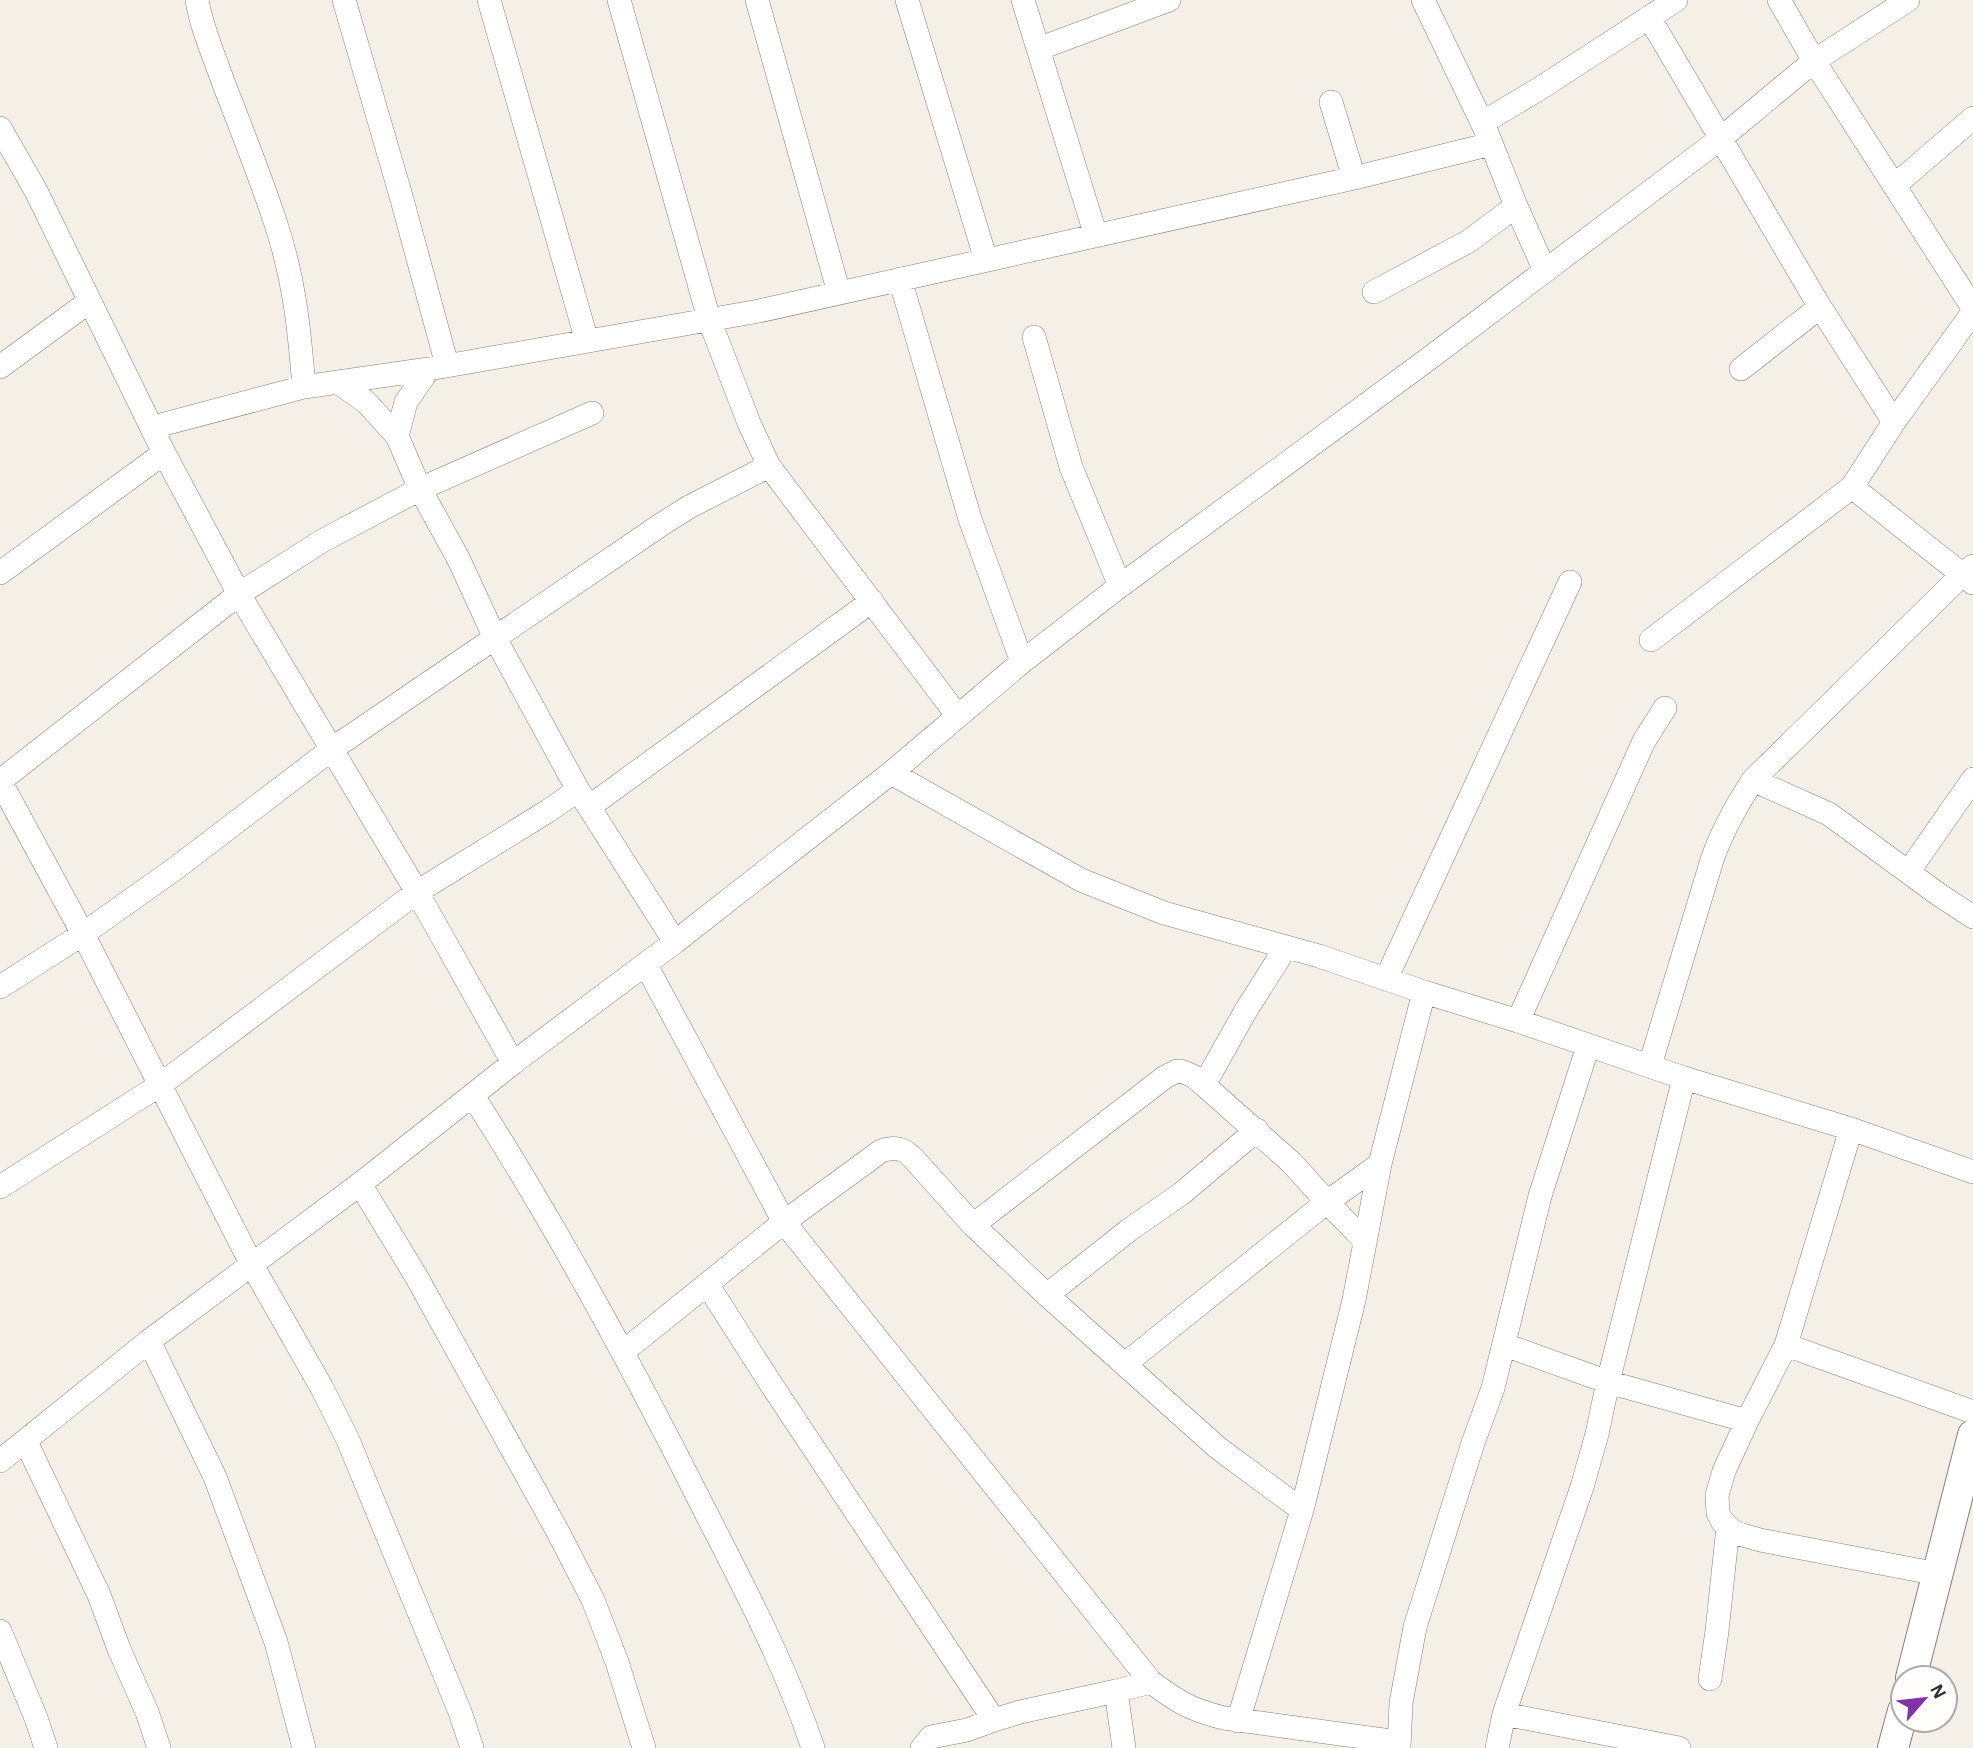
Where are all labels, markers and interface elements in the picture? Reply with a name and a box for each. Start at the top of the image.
north arrow [1889,1664,1959,1734]
text: N [1926,1681,1949,1702]

